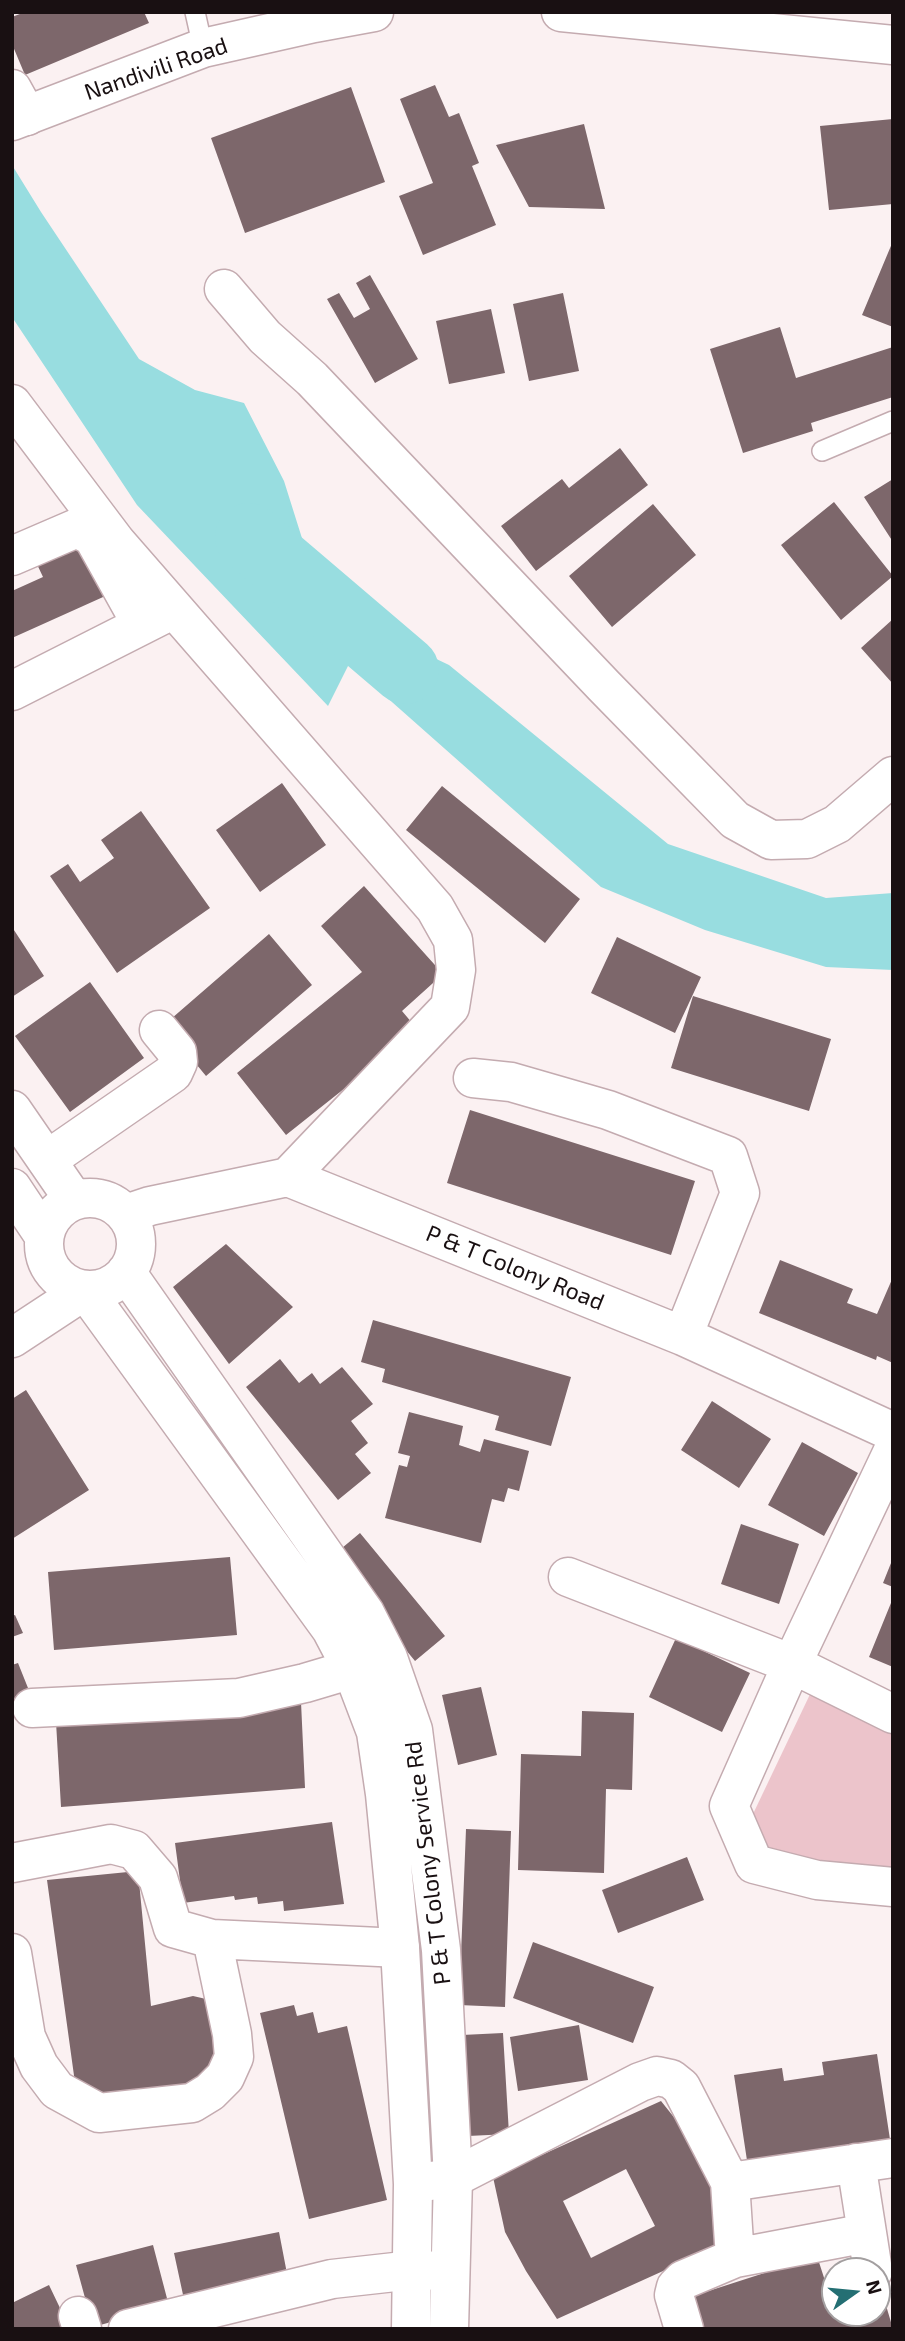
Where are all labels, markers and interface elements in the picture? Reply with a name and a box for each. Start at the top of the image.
street label: Nandivili Road [81,32,231,106]
street label: P & T Colony Road [422,1220,608,1316]
street label: P & T Colony Service Rd [399,1740,457,1986]
north arrow [821,2257,891,2327]
text: N [862,2277,888,2297]

